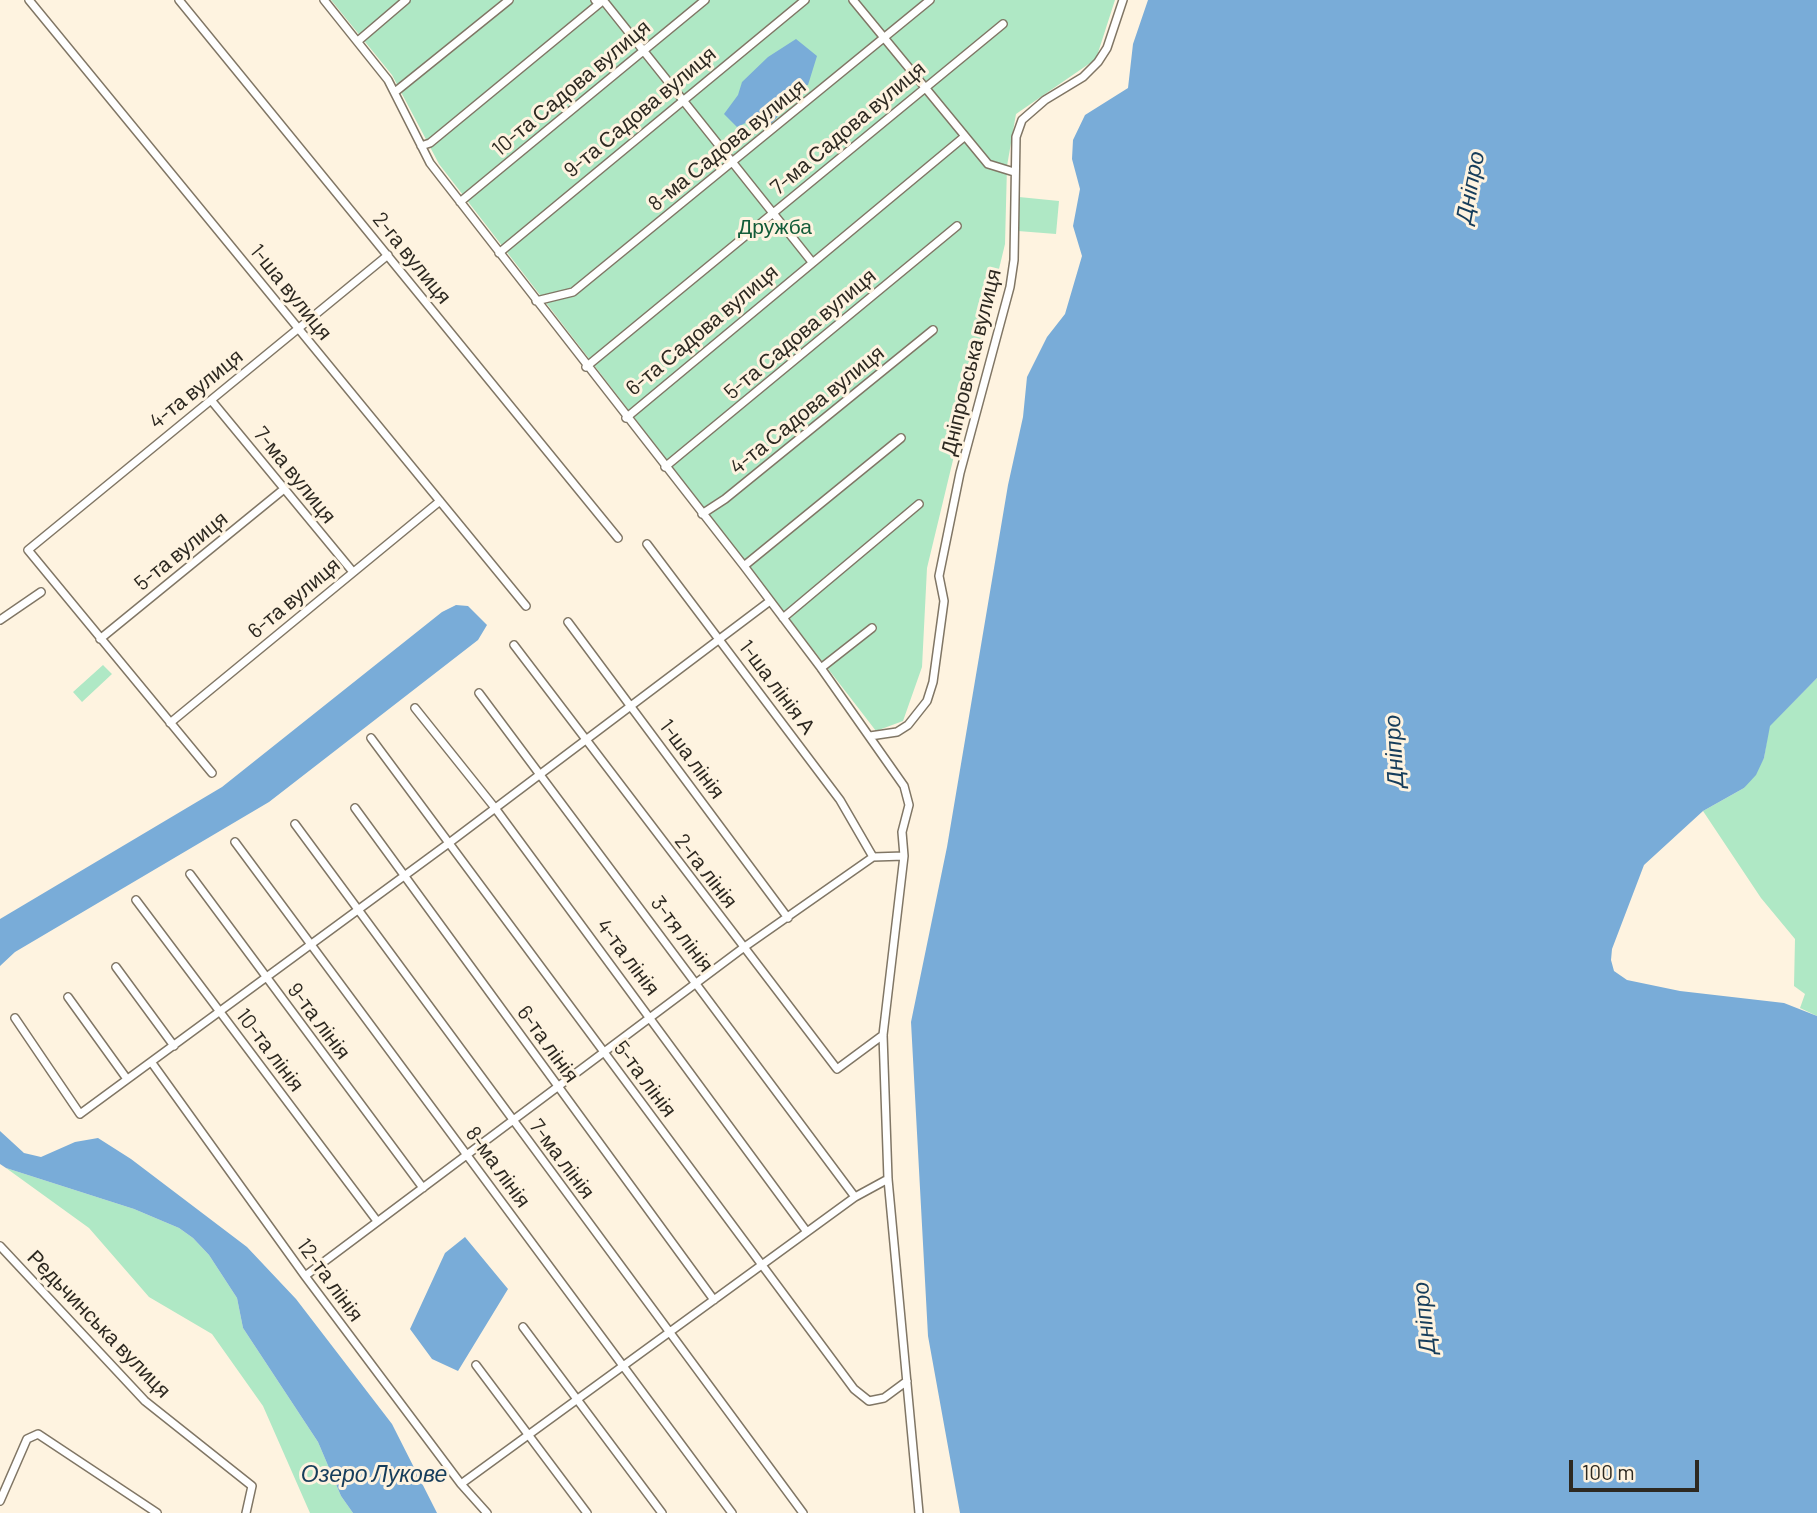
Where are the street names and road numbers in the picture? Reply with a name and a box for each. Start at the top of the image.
street label: 10-та Садова вулиця [487,14,655,162]
street label: 9-та Садова вулиця [559,41,721,183]
street label: 7-ма Садова вулиця [765,56,931,200]
street label: 8-ма Садова вулиця [643,74,811,216]
street label: 2-га вулиця [367,207,457,309]
street label: 1-ша вулиця [245,239,337,345]
street label: 6-та Садова вулиця [621,259,783,401]
street label: 5-та Садова вулиця [719,263,881,405]
street label: Дніпровська вулиця [936,266,1006,458]
street label: 4-та Садова вулиця [725,340,889,480]
street label: 4-та вулиця [144,344,248,434]
street label: 7-ма вулиця [249,422,341,528]
street label: 5-та вулиця [129,506,233,596]
street label: 6-та вулиця [243,552,345,644]
street label: 1-ша лінія А [734,635,820,739]
street label: 1-ша лінія [654,714,730,804]
street label: 2-га лінія [669,829,743,913]
street label: 3-тя лінія [645,891,719,977]
street label: 4-та лінія [591,914,665,1000]
street label: 9-та лінія [282,978,356,1064]
street label: 6-та лінія [512,1001,584,1087]
street label: 10-та лінія [231,1004,309,1096]
street label: 5-та лінія [608,1036,682,1122]
street label: 7-ма лінія [524,1114,600,1204]
street label: 8-ма лінія [460,1122,536,1212]
street label: 12-та лінія [291,1233,369,1327]
street label: Редьчинська вулиця [22,1245,176,1403]

